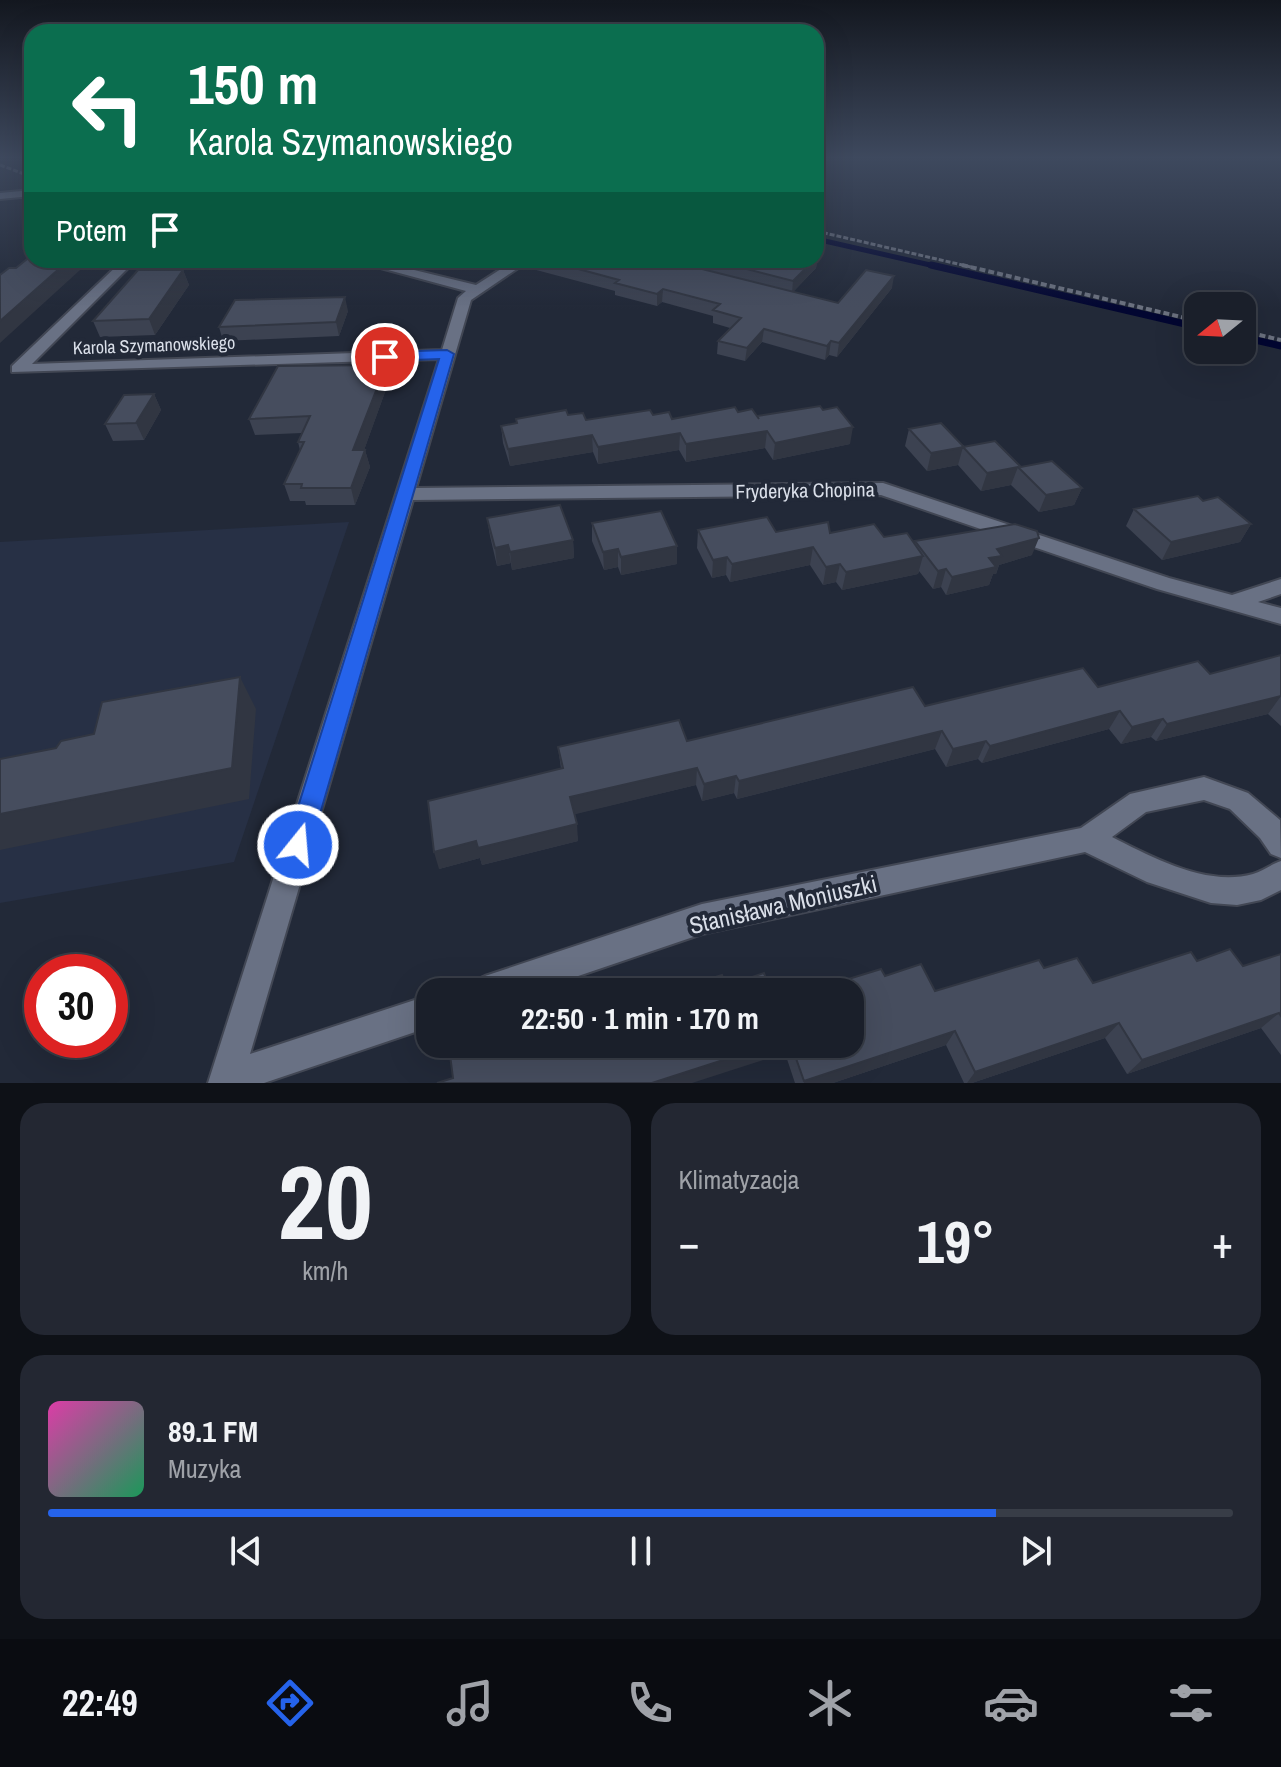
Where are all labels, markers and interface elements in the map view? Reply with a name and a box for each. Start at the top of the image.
text: 150 m [188,46,318,121]
icon: left [56,56,160,160]
text: Karola Szymanowskiego [188,118,513,166]
icon: arrive [143,208,187,252]
text: Potem [56,210,127,250]
north arrow [1184,292,1256,364]
map controls [1184,292,1256,364]
pin [351,323,419,391]
street label: Karola Szymanowskiego [72,330,236,360]
icon: arrive [363,335,407,379]
street label: Fryderyka Chopina [735,475,875,505]
position arrow [256,803,340,887]
street label: Stanisława Moniuszki [686,867,880,941]
speed limit sign: 30 [24,954,128,1058]
text: 22:50 · 1 min · 170 m [521,998,759,1038]
text: 20 [278,1131,373,1271]
text: Klimatyzacja [679,1162,799,1197]
text: 19° [916,1201,995,1282]
text: − [679,1212,700,1272]
text: + [1212,1212,1233,1272]
text: km/h [302,1253,348,1288]
text: 89.1 FM [168,1411,258,1451]
text: Muzyka [168,1451,241,1486]
icon: previous [224,1529,268,1573]
icon: pause [619,1529,663,1573]
icon: next [1014,1529,1058,1573]
icon: directions [262,1675,318,1731]
icon: music [442,1675,498,1731]
icon: phone [622,1675,678,1731]
icon: climate [802,1675,858,1731]
icon: car [983,1675,1039,1731]
icon: filters [1163,1675,1219,1731]
text: 22:49 [62,1679,138,1727]

